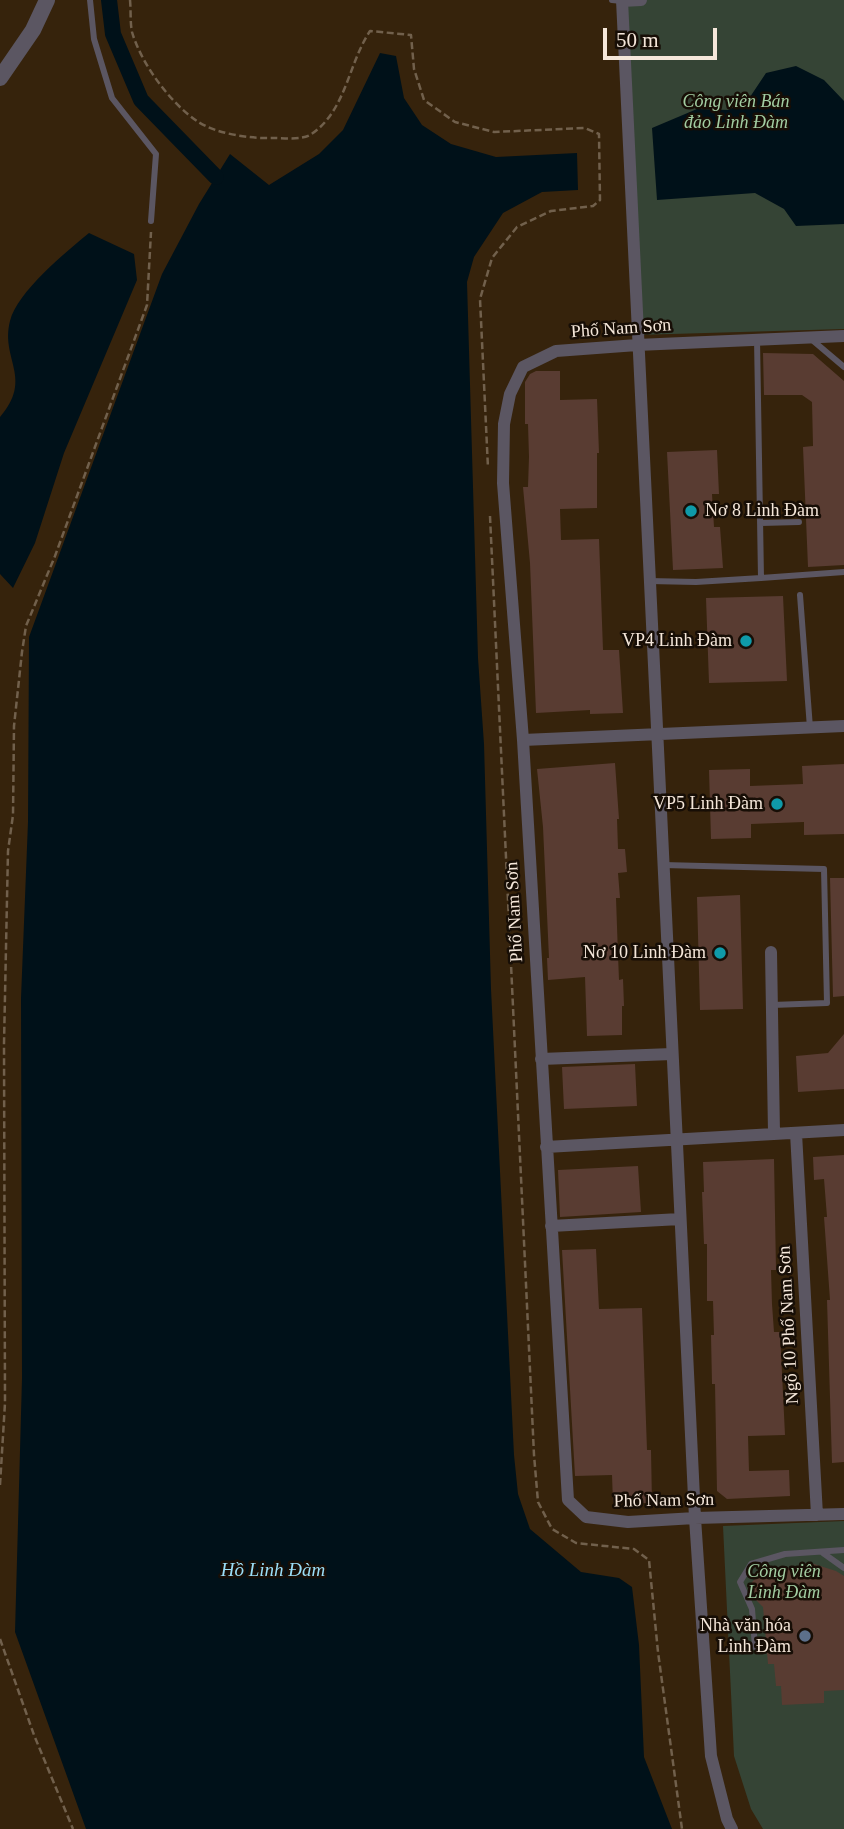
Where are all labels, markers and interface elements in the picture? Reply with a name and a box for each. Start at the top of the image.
scale bar [606,14,720,58]
text: 50 m [616,28,659,52]
park label: Công viên Bán đảo Linh Đàm [683,91,789,134]
street label: Phố Nam Sơn [570,315,672,343]
place label: Nơ 8 Linh Đàm [705,500,819,522]
marker: Nơ 8 Linh Đàm [683,503,699,519]
place label: VP4 Linh Đàm [622,630,732,652]
marker: VP4 Linh Đàm [738,633,754,649]
place label: VP5 Linh Đàm [653,793,763,815]
marker: VP5 Linh Đàm [769,796,785,812]
street label: Phố Nam Sơn [502,861,528,963]
place label: Nơ 10 Linh Đàm [583,942,706,964]
marker: Nơ 10 Linh Đàm [712,945,728,961]
street label: Ngõ 10 Phố Nam Sơn [774,1245,804,1405]
street label: Phố Nam Sơn [614,1489,714,1513]
water label: Hồ Linh Đàm [221,1560,325,1582]
park label: Công viên Linh Đàm [747,1561,821,1604]
place label: Nhà văn hóa Linh Đàm [700,1615,791,1658]
marker: Nhà văn hóa Linh Đàm [797,1628,813,1644]

